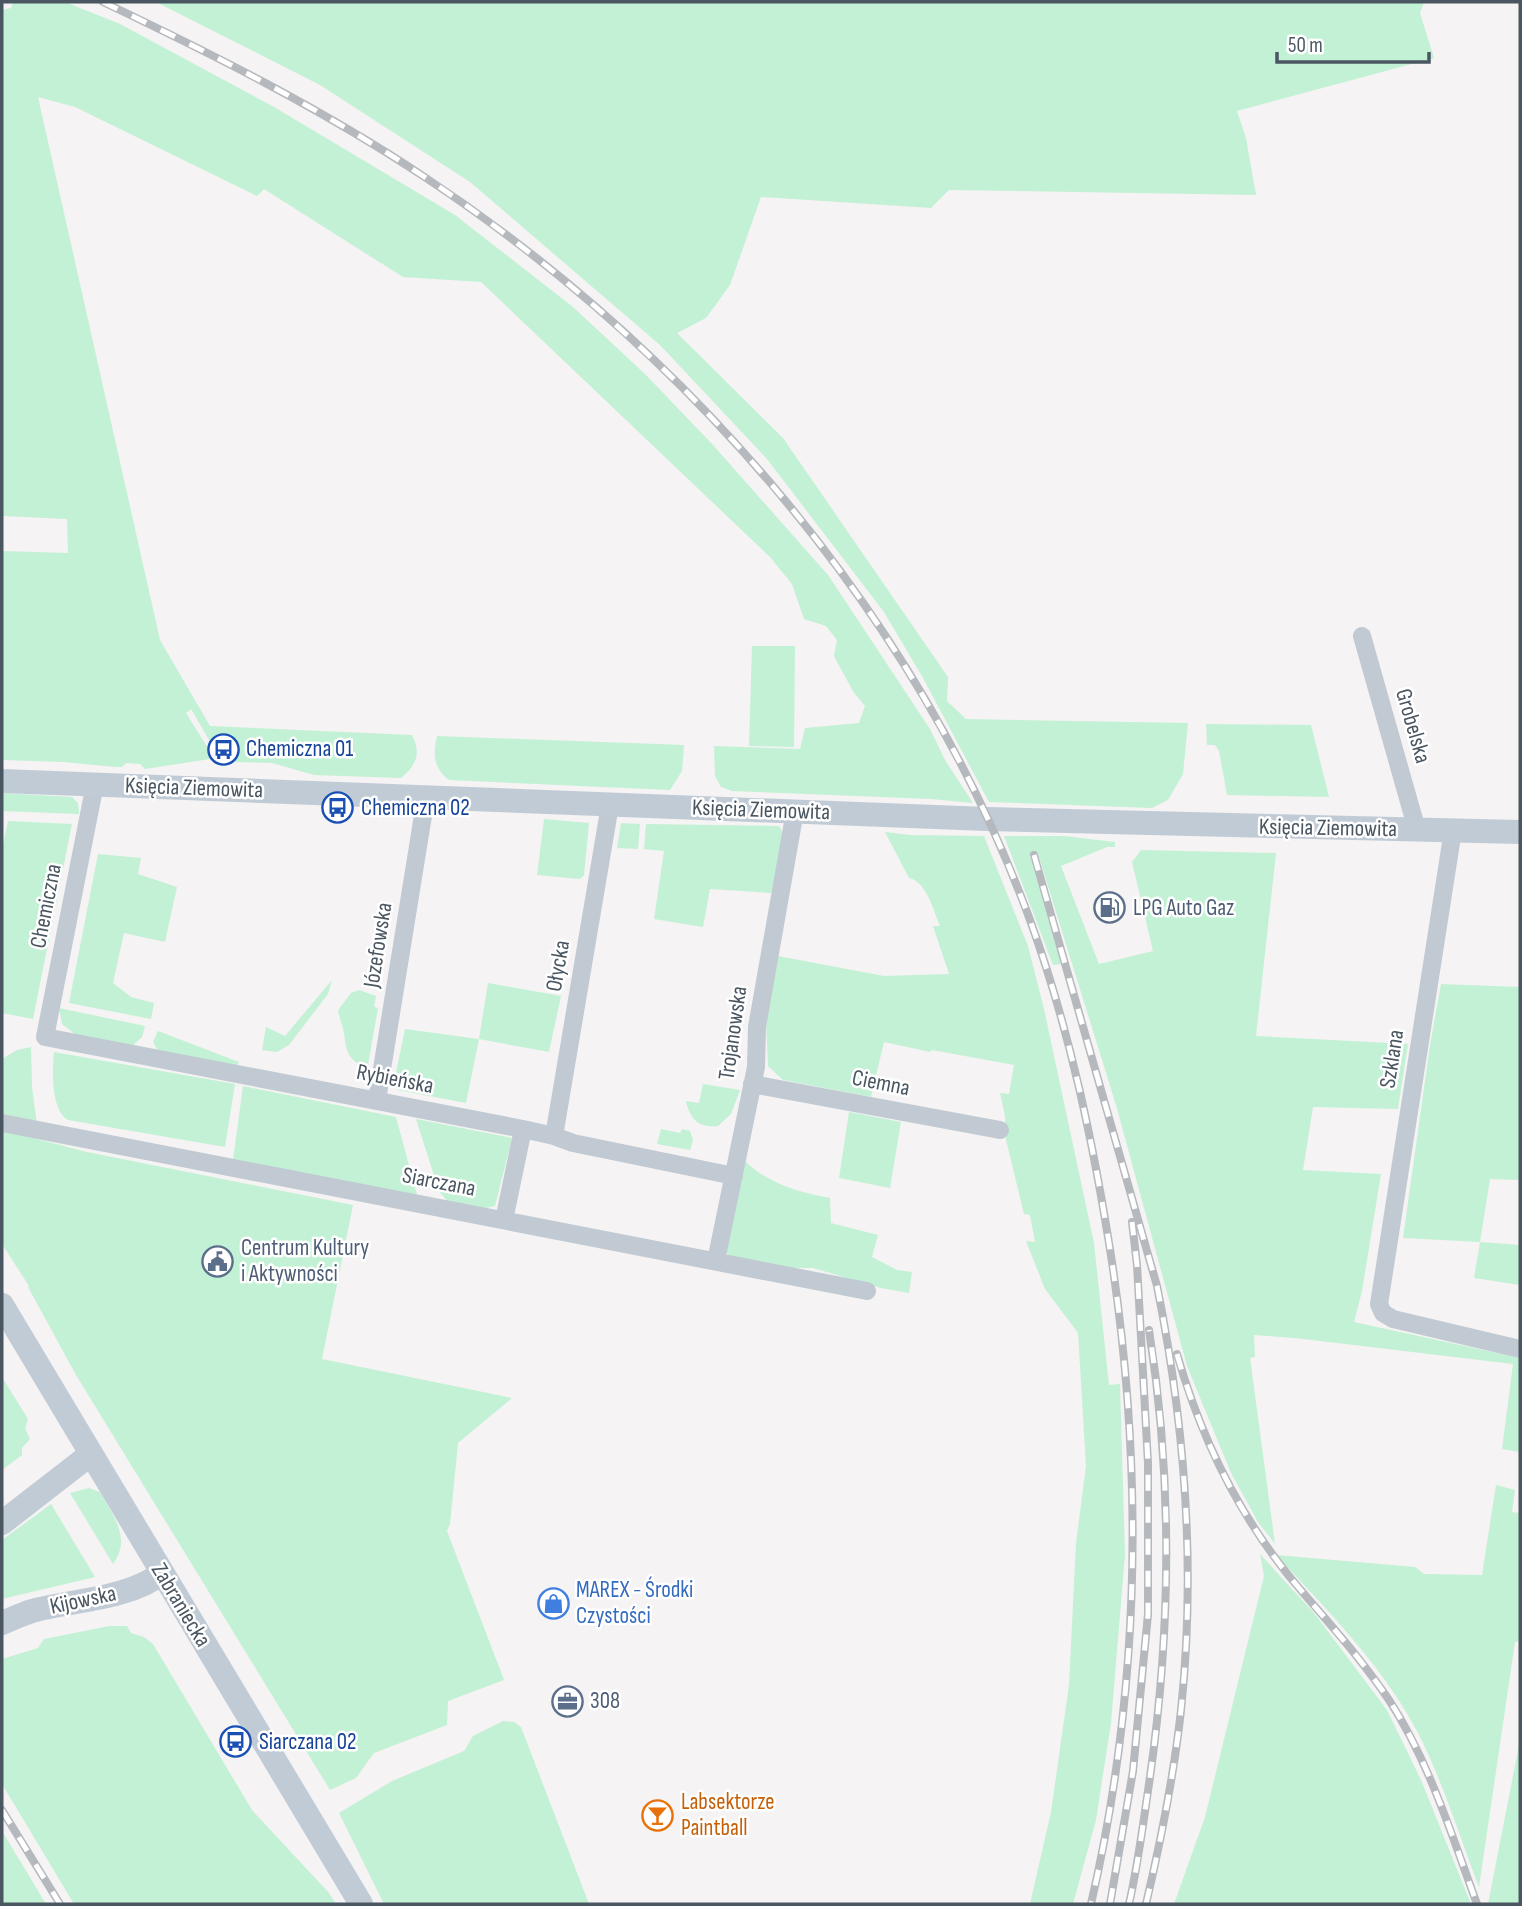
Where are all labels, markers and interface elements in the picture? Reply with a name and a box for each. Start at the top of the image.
scale bar [1277,21,1429,65]
text: 50 m [1288,33,1323,58]
street label: Grobelska [1389,685,1437,767]
bus stop icon: Chemiczna 01 [206,732,240,766]
place label: Chemiczna 01 [246,735,353,763]
street label: Księcia Ziemowita [124,772,264,804]
bus stop icon: Chemiczna 02 [321,791,355,825]
place label: Chemiczna 02 [361,794,470,822]
street label: Księcia Ziemowita [691,794,831,826]
street label: Księcia Ziemowita [1259,813,1397,843]
street label: Chemiczna [24,861,68,951]
fuel station icon: LPG Auto Gaz [1093,891,1127,925]
place label: LPG Auto Gaz [1133,894,1234,922]
street label: Józefowska [357,901,399,990]
street label: Ołycka [540,938,576,994]
street label: Trojanowska [713,984,753,1082]
street label: Szklana [1374,1028,1410,1090]
street label: Rybieńska [354,1058,436,1100]
street label: Ciemna [850,1064,912,1102]
street label: Siarczana [400,1161,478,1203]
place label: Centrum Kultury i Aktywności [241,1234,369,1288]
public building icon: Centrum Kultury i Aktywności [201,1244,235,1278]
street label: Zabraniecka [145,1558,217,1652]
place label: MAREX - Środki Czystości [576,1576,693,1630]
street label: Kijowska [47,1579,119,1621]
shop icon: MAREX - Środki Czystości [536,1586,570,1620]
office icon: 308 [550,1684,584,1718]
place label: 308 [590,1687,620,1715]
bus stop icon: Siarczana 02 [219,1725,253,1759]
place label: Siarczana 02 [259,1728,356,1756]
place label: Labsektorze Paintball [681,1788,774,1842]
bar icon: Labsektorze Paintball [641,1798,675,1832]

